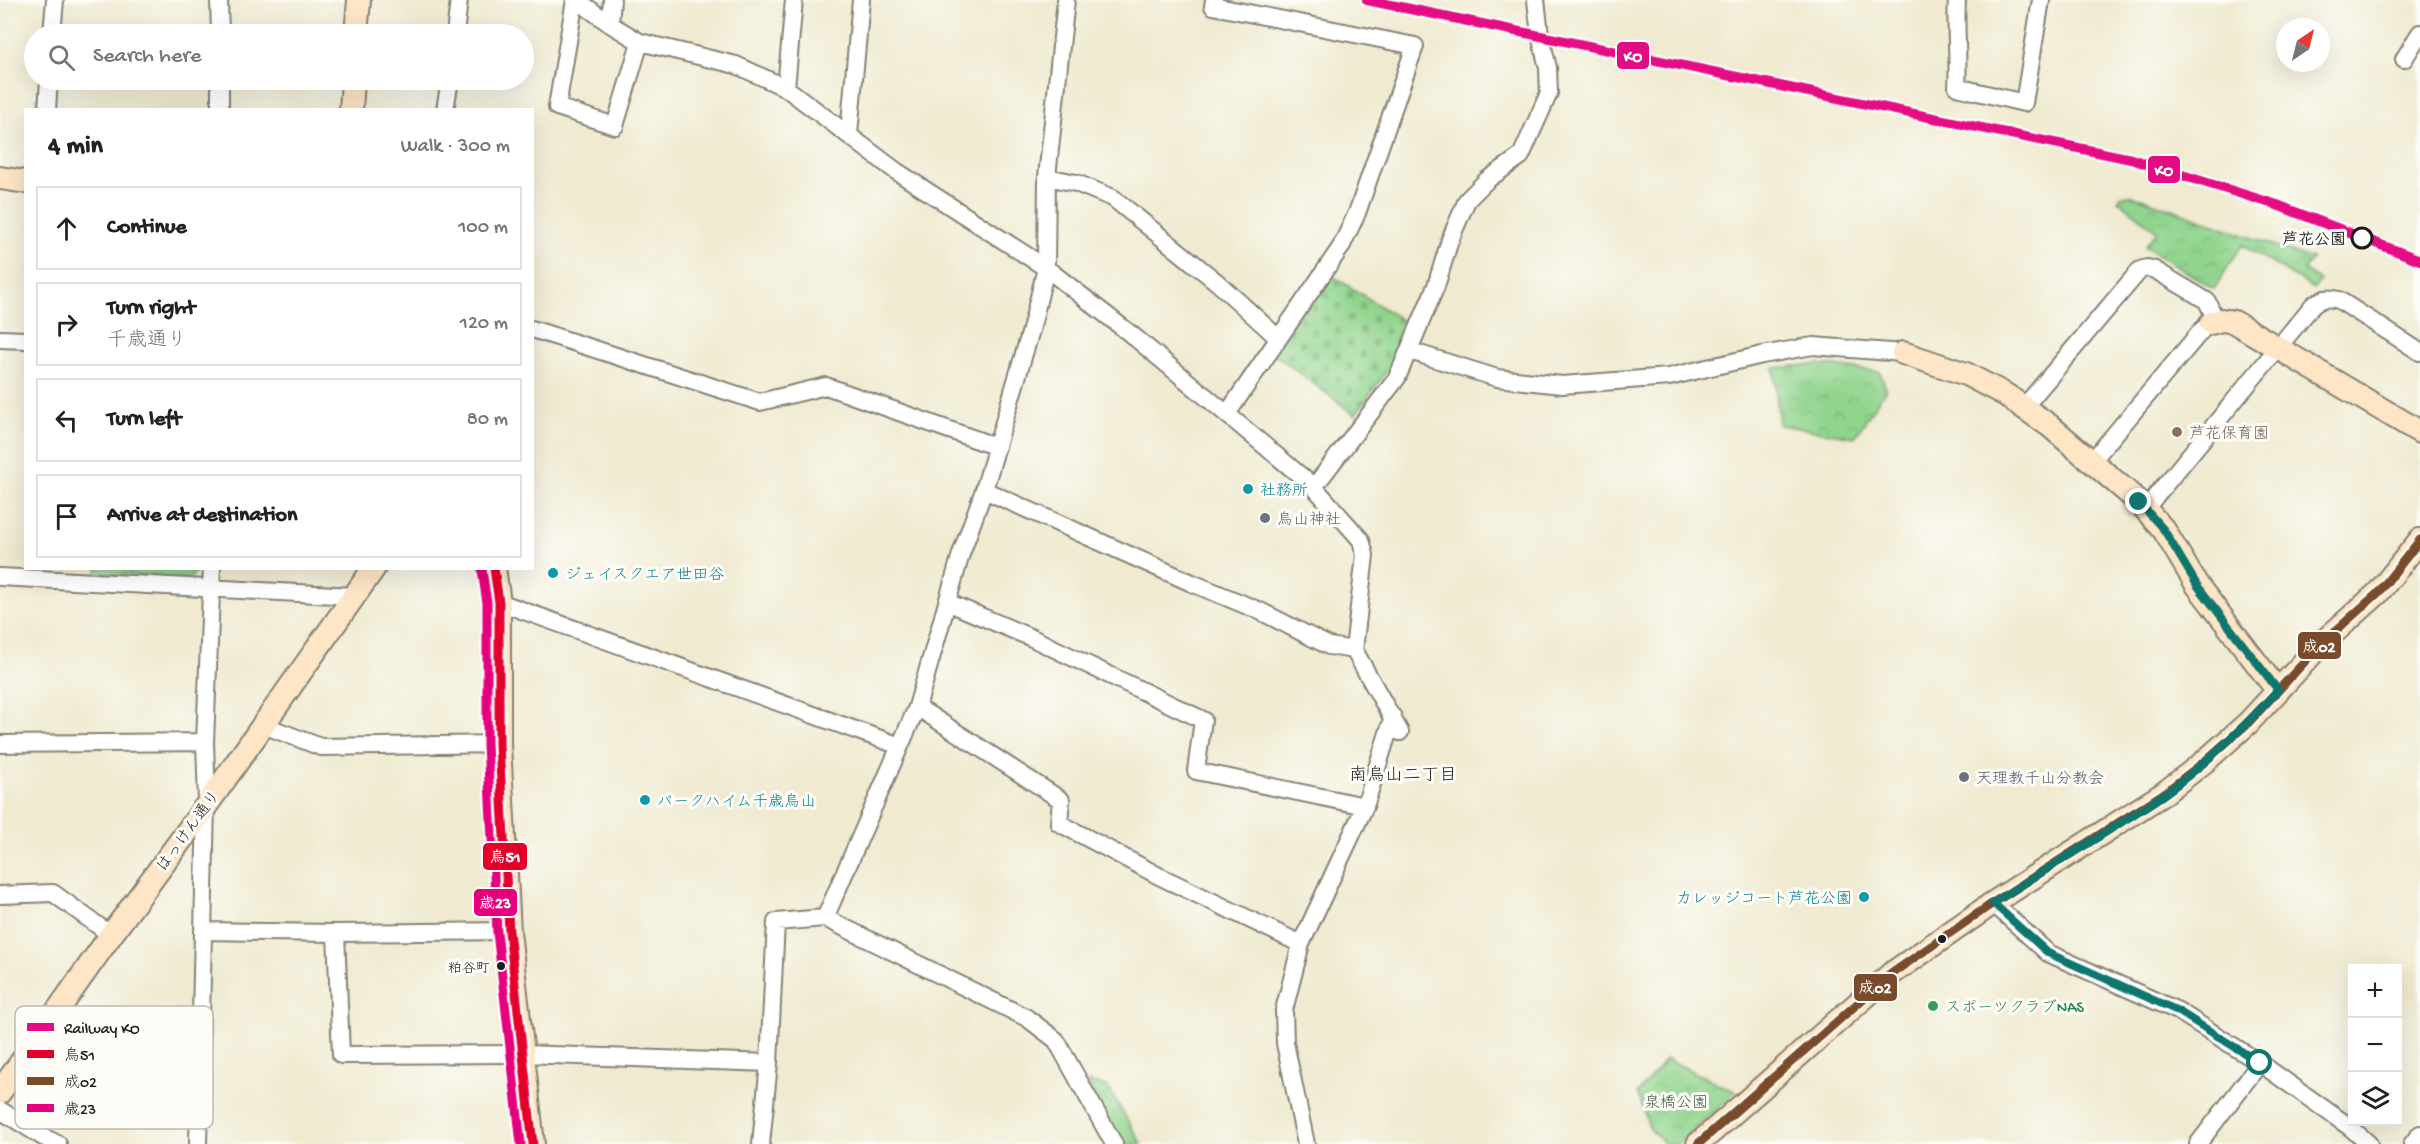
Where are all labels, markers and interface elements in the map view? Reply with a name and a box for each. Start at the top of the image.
north arrow [2276,18,2330,72]
search box [24,24,534,90]
icon: search [45,41,78,74]
line badge: KO [1616,41,1650,70]
text: Search here [93,44,201,70]
text: KO [1623,49,1643,68]
text: 4 min [48,132,103,163]
text: Walk · 300 m [401,136,510,159]
line badge: KO [2147,155,2181,184]
text: KO [2154,163,2174,182]
icon: ahead [50,212,83,245]
text: Continue [107,215,187,241]
text: 100 m [458,217,508,240]
marker: 芦花公園 [2351,227,2373,249]
place label: 芦花公園 [2282,230,2346,251]
text: Turn right [107,296,195,322]
icon: right [50,308,83,341]
text: 120 m [460,313,508,336]
text: 千歳通り [107,330,187,353]
icon: left [50,404,83,437]
text: Turn left [107,407,181,433]
text: 80 m [467,409,508,432]
place label: 芦花保育園 [2189,424,2269,445]
marker: 芦花保育園 [2170,425,2184,439]
marker: 社務所 [1241,482,1255,496]
place label: 社務所 [1260,482,1308,502]
route end [2125,488,2151,514]
icon: arrive [50,500,83,533]
text: Arrive at destination [107,503,297,529]
marker: 烏山神社 [1258,511,1272,525]
place label: 烏山神社 [1277,511,1341,531]
marker: ジェイスクエア世田谷 [546,566,560,580]
place label: ジェイスクエア世田谷 [565,566,724,586]
line badge: 成02 [2297,631,2342,660]
text: 成02 [2303,638,2336,659]
district label: 南烏山二丁目 [1349,765,1457,787]
place label: 天理教千山分教会 [1976,769,2104,790]
marker: 天理教千山分教会 [1957,770,1971,784]
street label: はっけん通り [153,787,226,876]
marker: パークハイム千歳烏山 [638,793,652,807]
place label: パークハイム千歳烏山 [657,793,816,813]
line badge: 烏51 [482,842,528,871]
text: 烏51 [490,848,520,869]
line badge: 歳23 [473,888,518,917]
place label: カレッジコート芦花公園 [1676,889,1852,910]
marker: カレッジコート芦花公園 [1857,890,1871,904]
text: 歳23 [479,894,511,915]
unlabelled marker [1936,933,1948,945]
marker: 粕谷町 [495,960,507,972]
place label: 粕谷町 [448,961,490,978]
map controls [2348,964,2402,1126]
button: + [2348,964,2402,1018]
line badge: 成02 [1853,973,1898,1002]
text: 成02 [1859,979,1892,1000]
marker: スポーツクラブNAS [1926,999,1940,1013]
place label: スポーツクラブNAS [1945,999,2085,1019]
legend [15,1006,213,1129]
button: − [2348,1018,2402,1072]
text: Railway KO [64,1021,140,1040]
text: 烏51 [64,1047,95,1067]
route start [2246,1049,2272,1075]
button: layers [2348,1072,2402,1126]
text: 成02 [64,1074,97,1094]
park label: 泉橋公園 [1644,1093,1708,1114]
text: 歳23 [64,1101,96,1121]

